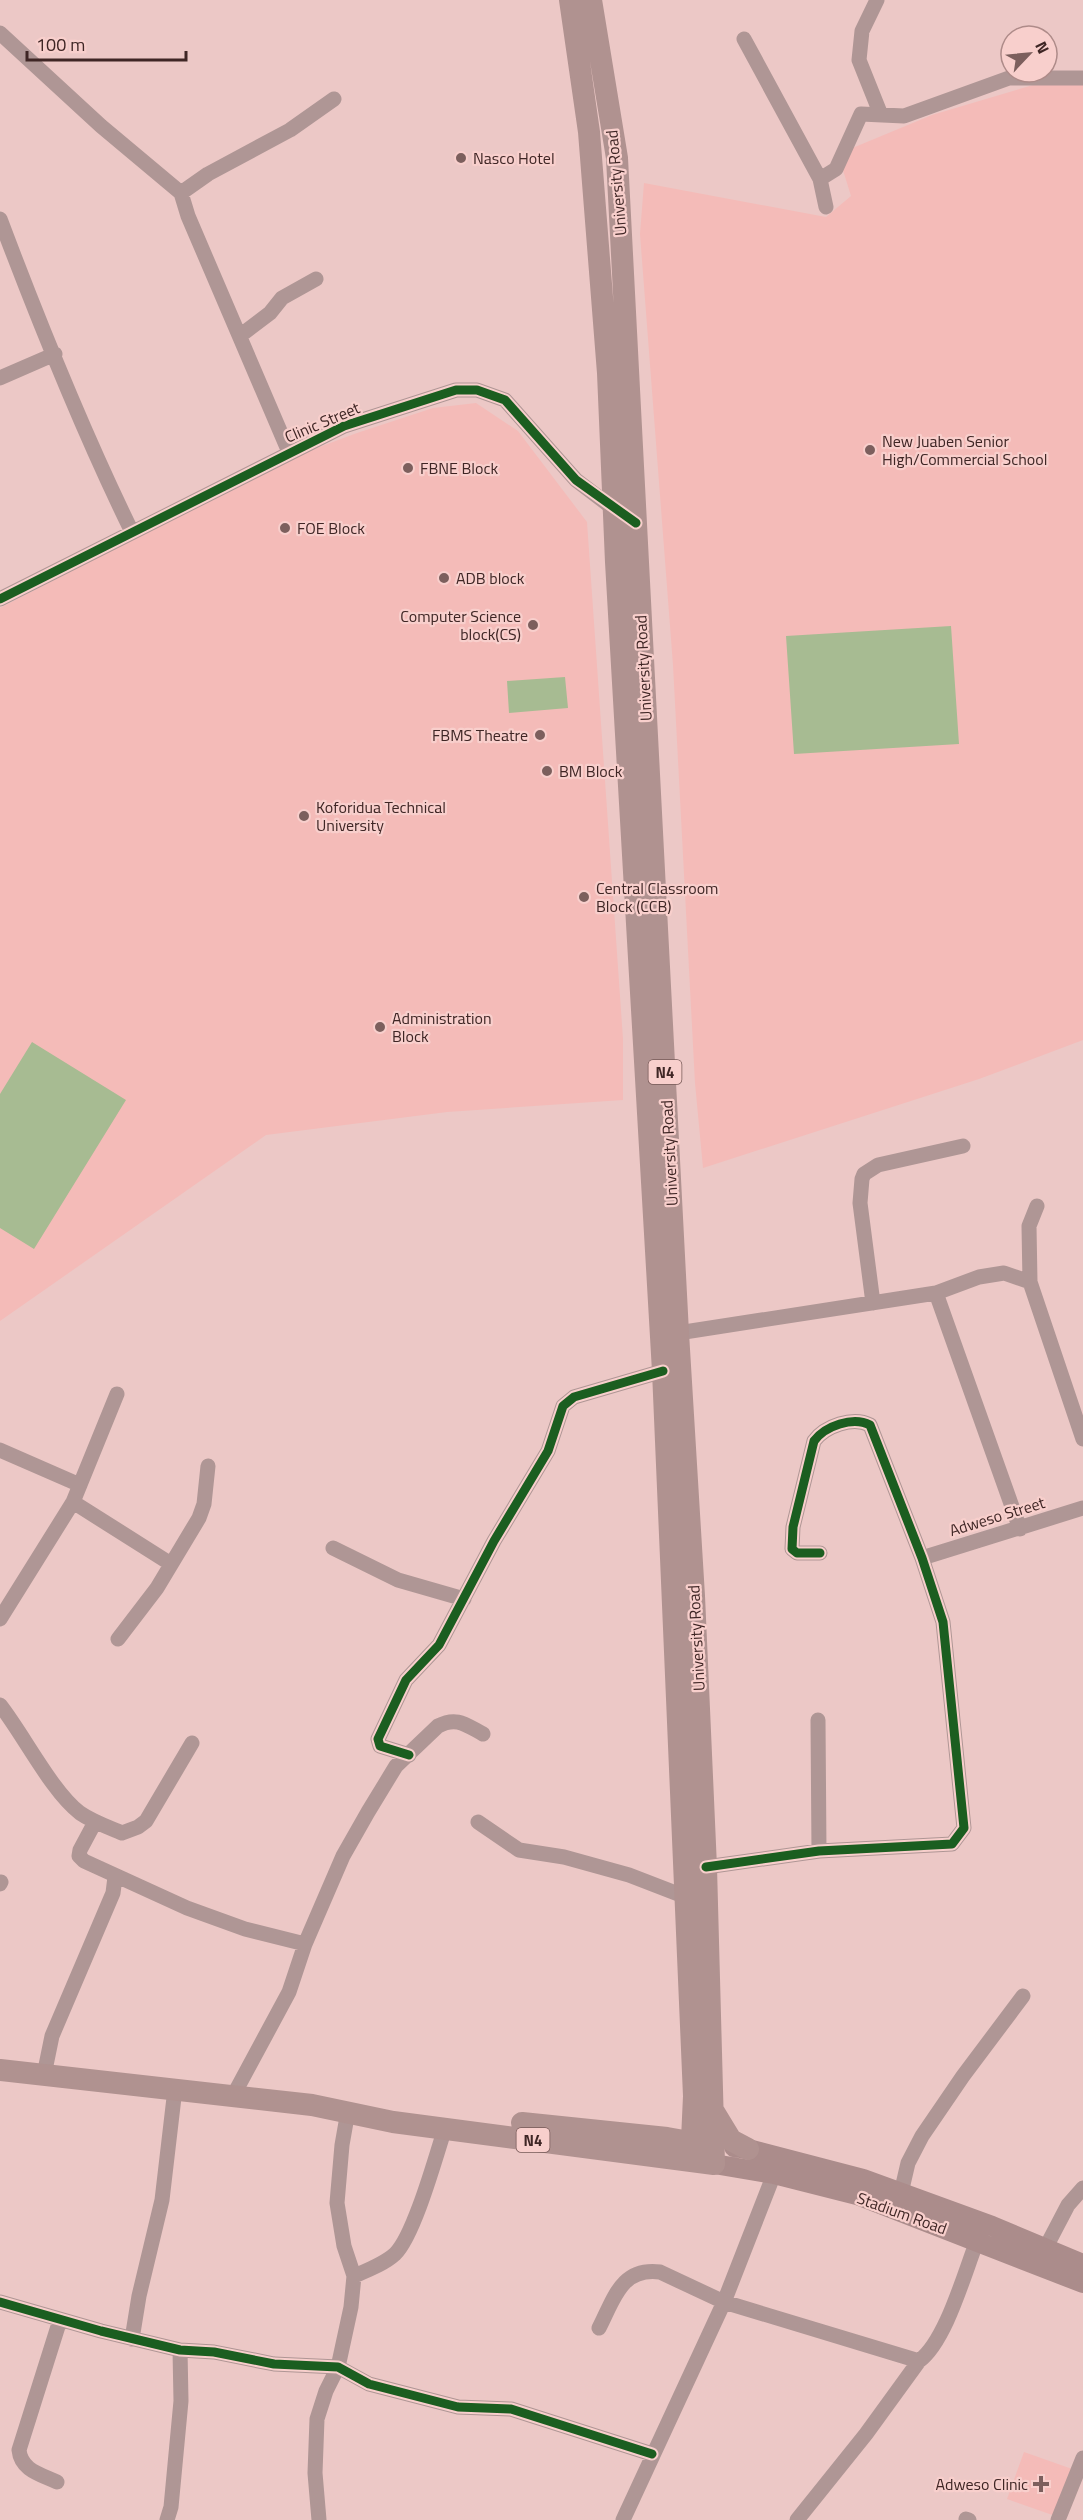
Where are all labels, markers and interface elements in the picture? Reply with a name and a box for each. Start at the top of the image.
scale bar [27,24,186,62]
north arrow [999,24,1059,84]
text: 100 m [36,31,85,58]
text: N [1029,37,1056,58]
street label: University Road [599,129,633,237]
place label: Nasco Hotel [473,146,555,170]
marker: Nasco Hotel [454,151,468,165]
street label: Clinic Street [281,395,364,449]
place label: New Juaben Senior High/Commercial School [882,429,1047,471]
marker: New Juaben Senior High/Commercial School [863,443,877,457]
place label: FBNE Block [420,456,498,480]
marker: FBNE Block [401,461,415,475]
place label: FOE Block [297,516,365,540]
marker: FOE Block [278,521,292,535]
place label: ADB block [456,566,525,590]
marker: ADB block [437,571,451,585]
place label: Computer Science block(CS) [400,604,521,646]
street label: University Road [628,614,658,722]
marker: Computer Science block(CS) [526,618,540,632]
place label: FBMS Theatre [432,723,528,747]
marker: FBMS Theatre [533,728,547,742]
place label: BM Block [559,759,623,783]
marker: BM Block [540,764,554,778]
place label: Koforidua Technical University [316,795,446,837]
marker: Koforidua Technical University [297,809,311,823]
place label: Central Classroom Block (CCB) [596,876,719,918]
marker: Central Classroom Block (CCB) [577,890,591,904]
place label: Administration Block [392,1006,492,1048]
marker: Administration Block [373,1020,387,1034]
road number: N4 [648,1060,682,1084]
street label: University Road [654,1099,684,1207]
street label: Adweso Street [946,1490,1048,1542]
street label: University Road [681,1584,711,1692]
road number: N4 [516,2128,550,2152]
street label: Stadium Road [854,2186,950,2240]
place label: Adweso Clinic [936,2472,1028,2496]
marker: Adweso Clinic [1032,2475,1050,2493]

